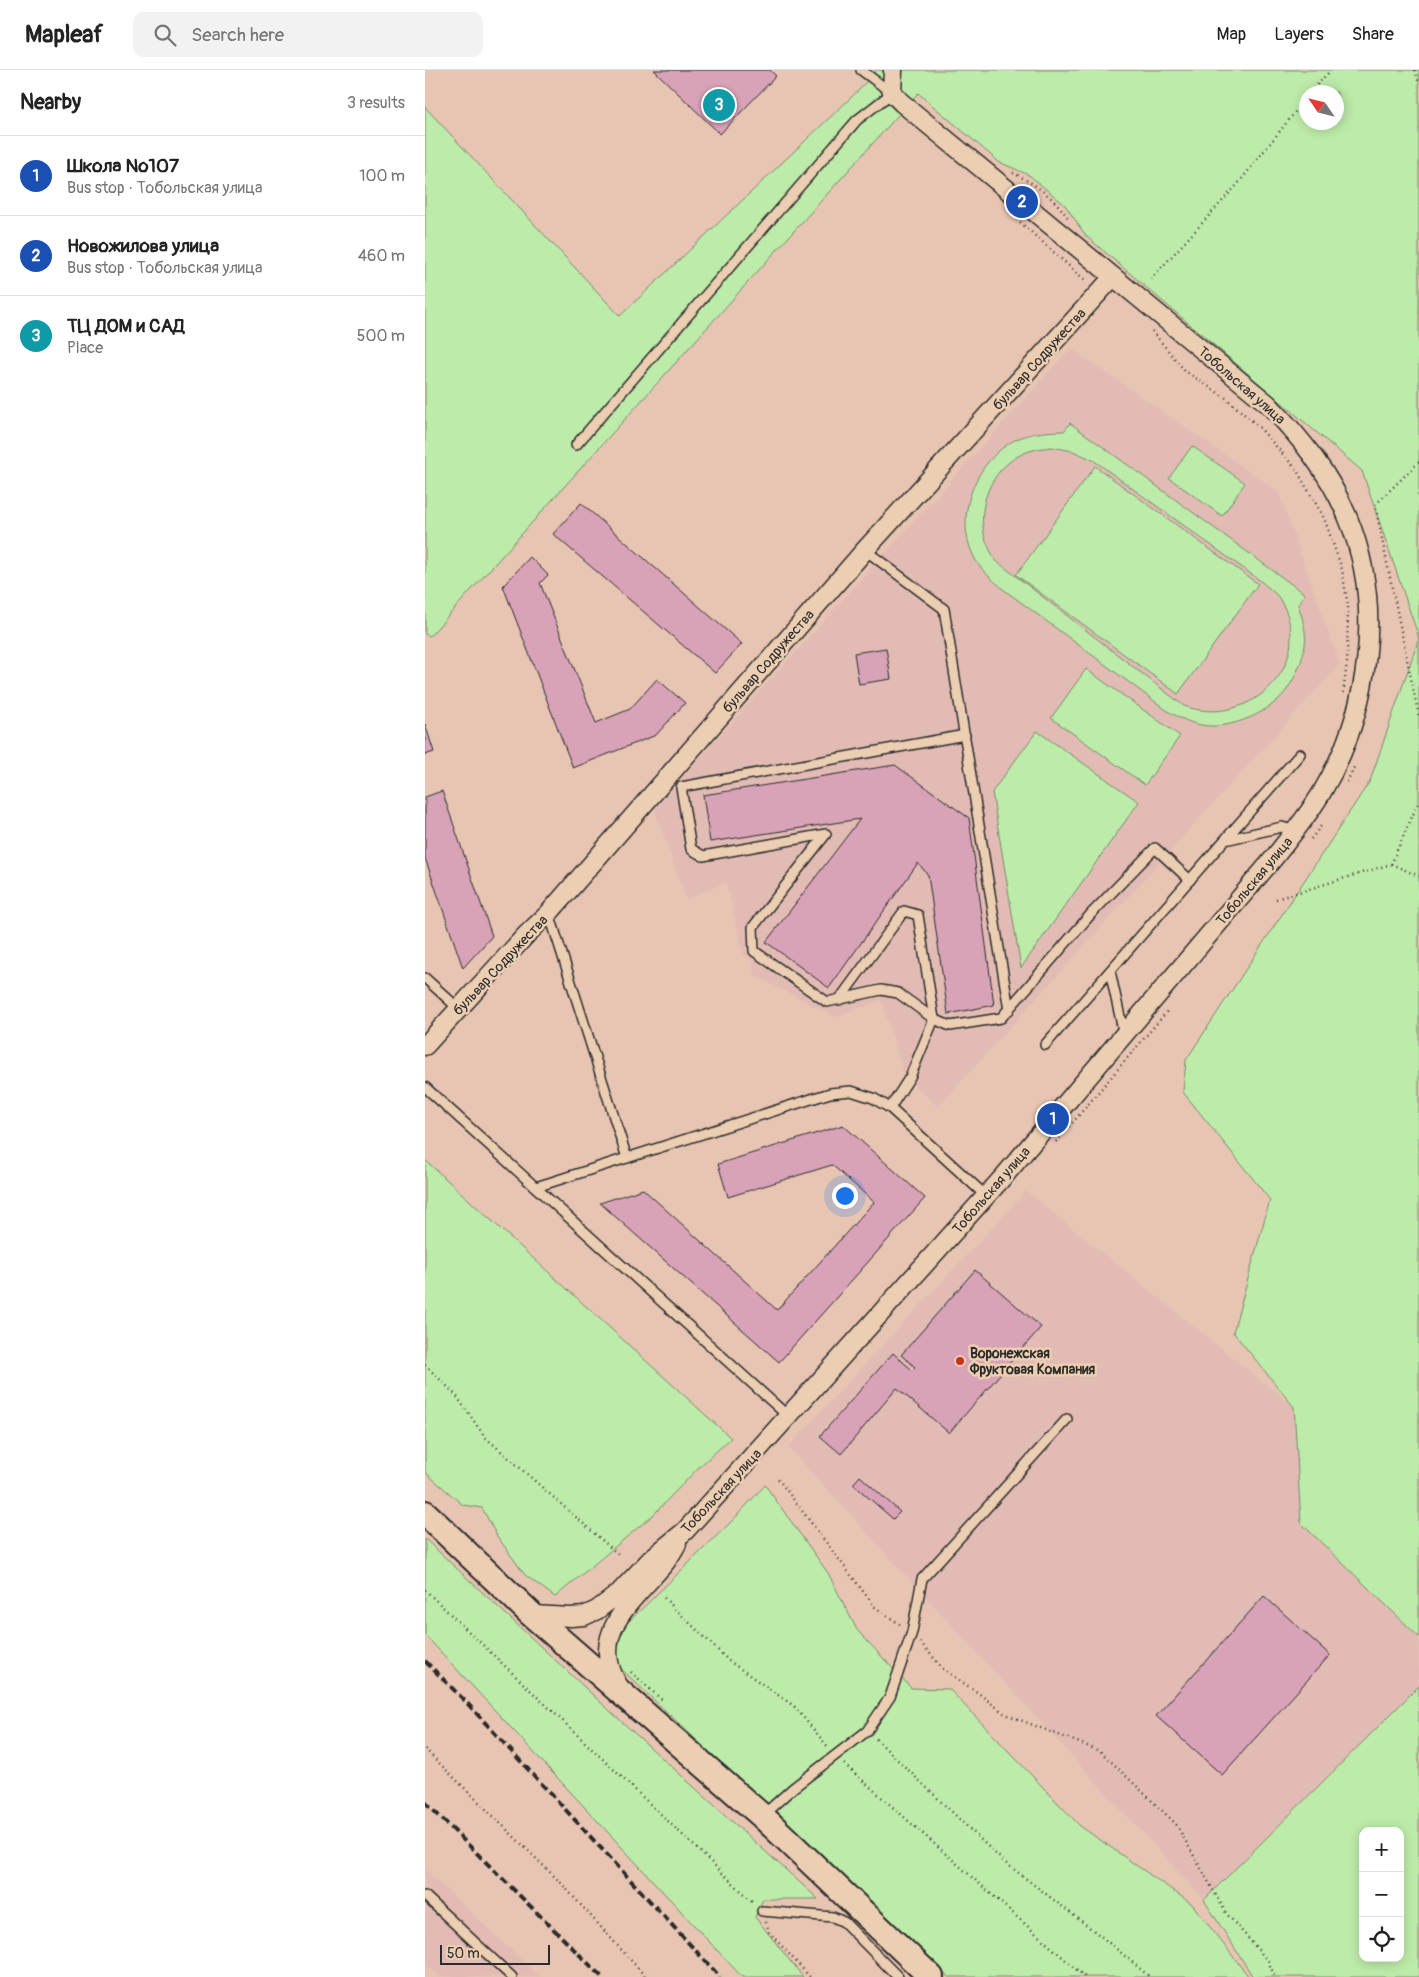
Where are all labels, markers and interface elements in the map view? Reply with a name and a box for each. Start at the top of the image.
search box [133,12,483,57]
text: Mapleaf [25,20,103,49]
icon: search [151,21,179,49]
text: Search here [191,23,284,47]
text: Map [1217,23,1246,46]
text: Layers [1274,23,1324,46]
text: Share [1352,23,1394,46]
north arrow [1299,85,1344,130]
pin: 3 [703,86,735,124]
text: Nearby [20,89,81,116]
text: 3 results [347,93,405,113]
text: Школа №107 [67,154,179,178]
text: 1 [33,166,39,186]
text: 100 m [359,166,405,186]
text: Bus stop · Тобольская улица [67,178,262,198]
pin: 2 [1006,183,1038,221]
text: Новожилова улица [67,234,219,258]
text: 2 [32,246,40,266]
text: 460 m [358,246,405,266]
text: Bus stop · Тобольская улица [67,258,262,278]
street label: бульвар Содружества [989,305,1090,414]
text: ТЦ ДОМ и САД [67,314,184,338]
text: 3 [32,326,40,346]
text: 500 m [357,326,405,346]
text: Place [67,338,103,358]
street label: Тобольская улица [1195,343,1289,428]
street label: бульвар Содружества [719,606,818,716]
street label: Тобольская улица [1213,834,1296,929]
street label: бульвар Содружества [449,912,551,1019]
pin: 1 [1037,1100,1069,1138]
street label: Тобольская улица [949,1143,1034,1237]
your location [832,1183,858,1209]
place label: Воронежская Фруктовая Компания [969,1345,1095,1378]
marker: Воронежская Фруктовая Компания [954,1355,966,1367]
street label: Тобольская улица [678,1445,765,1537]
map controls [1359,1827,1404,1962]
button: + [1359,1827,1404,1872]
button: − [1359,1872,1404,1917]
button: locate [1359,1917,1404,1962]
scale bar [440,1942,550,1965]
text: 50 m [447,1945,480,1962]

